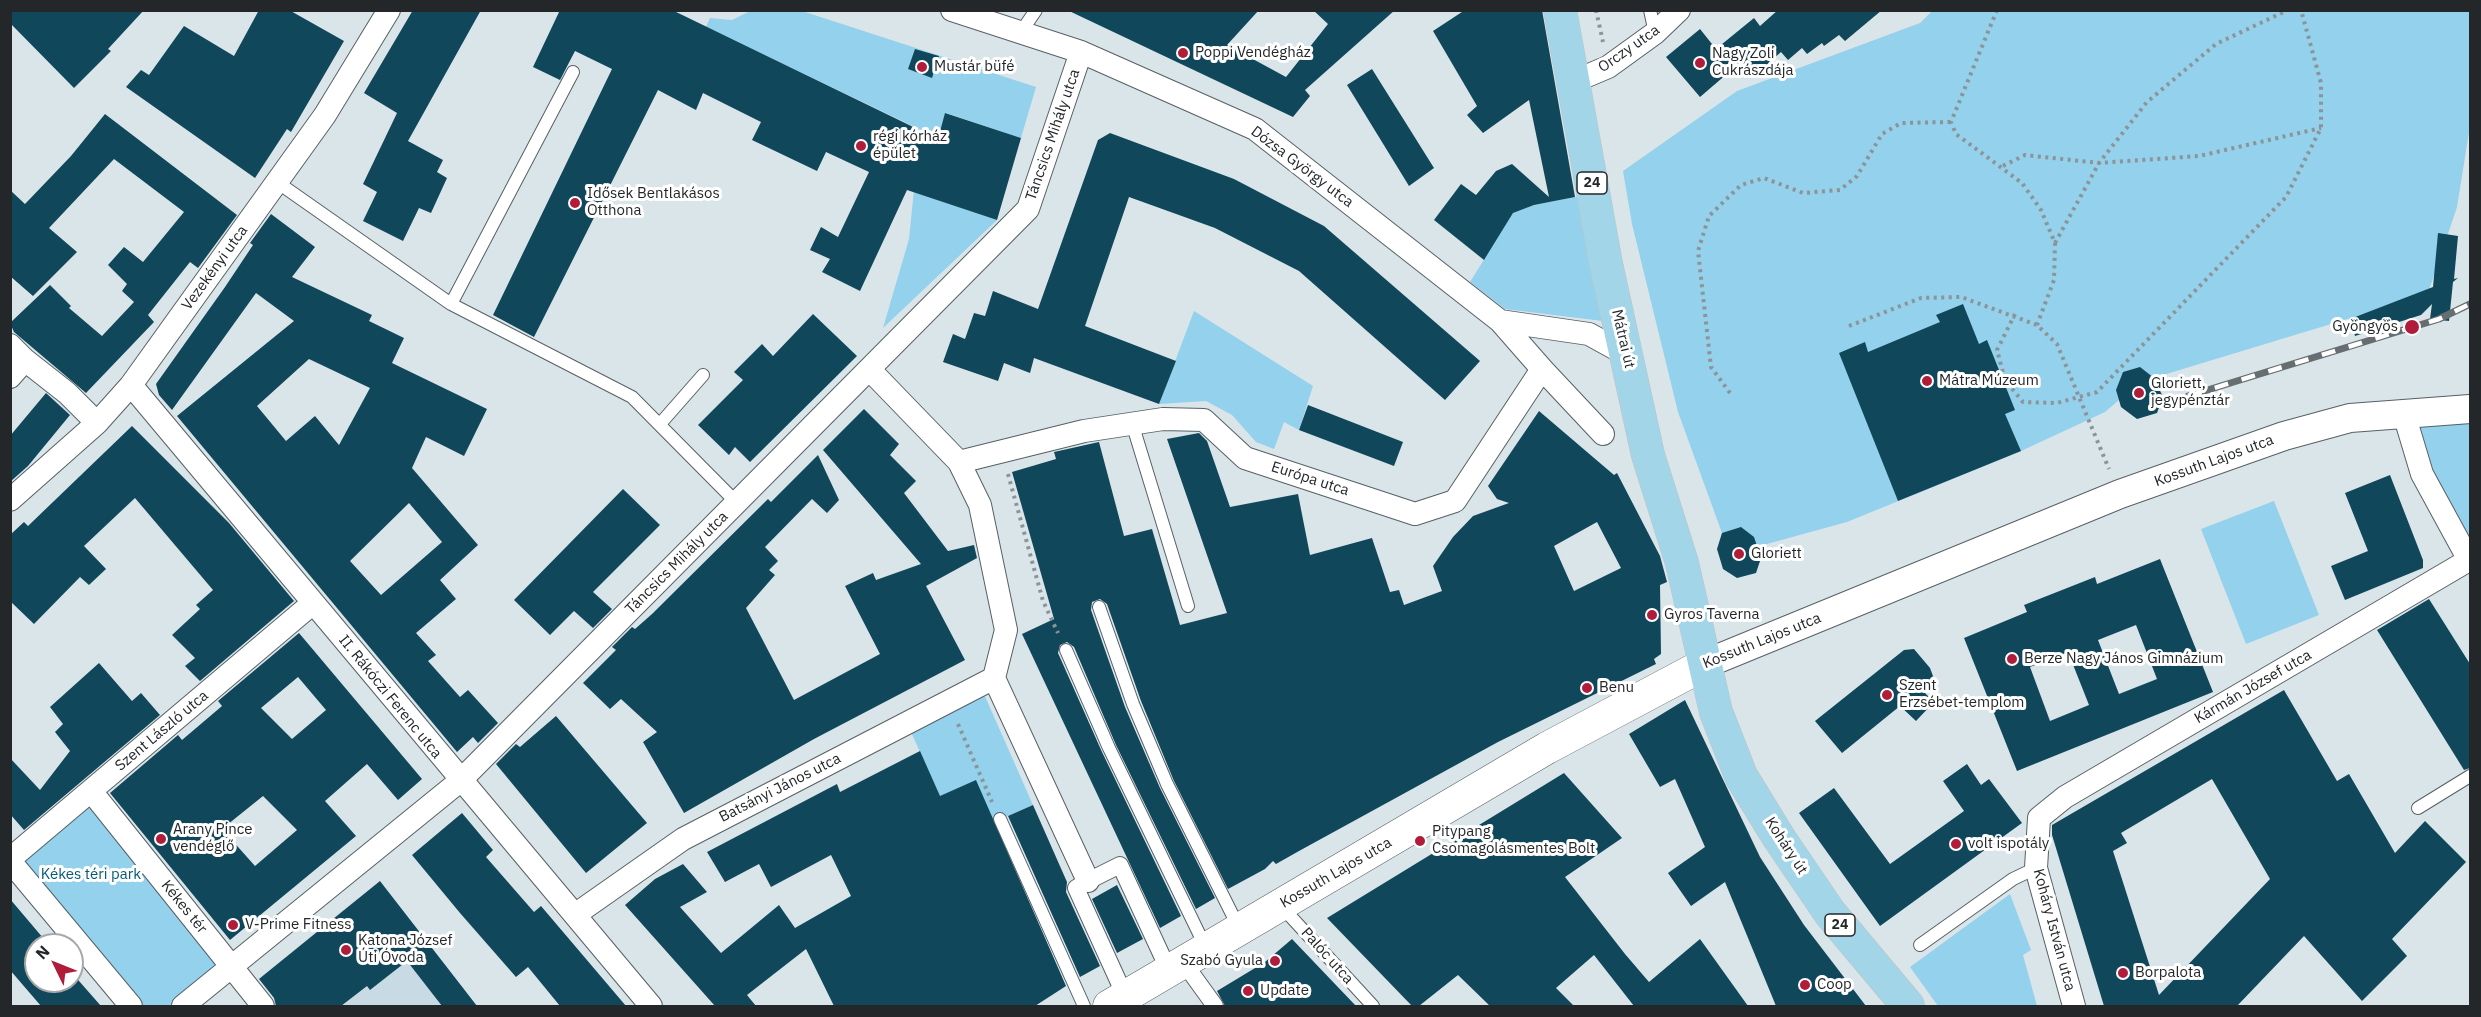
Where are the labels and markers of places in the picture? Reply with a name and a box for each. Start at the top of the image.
place label: Poppi Vendégház [1195,44,1311,62]
place label: Nagy Zoli Cukrászdája [1712,45,1794,80]
marker: Poppi Vendégház [1176,46,1190,60]
marker: Nagy Zoli Cukrászdája [1693,56,1707,70]
place label: Mustár büfé [934,58,1014,76]
marker: Mustár büfé [915,60,929,74]
place label: régi kórház épület [873,128,947,163]
marker: régi kórház épület [854,139,868,153]
place label: Idősek Bentlakásos Otthona [587,185,720,220]
marker: Idősek Bentlakásos Otthona [568,196,582,210]
place label: Gyöngyös [2332,318,2398,336]
marker: Gyöngyös [2403,318,2421,336]
place label: Mátra Múzeum [1939,372,2039,390]
marker: Mátra Múzeum [1920,374,1934,388]
place label: Gloriett, jegypénztár [2151,375,2230,410]
marker: Gloriett, jegypénztár [2132,386,2146,400]
place label: Gloriett [1751,545,1802,563]
marker: Gloriett [1732,547,1746,561]
place label: Gyros Taverna [1664,606,1760,624]
marker: Gyros Taverna [1645,608,1659,622]
place label: Berze Nagy János Gimnázium [2024,650,2223,668]
marker: Berze Nagy János Gimnázium [2005,652,2019,666]
place label: Szent Erzsébet-templom [1899,677,2024,712]
place label: Benu [1599,679,1634,697]
marker: Benu [1580,681,1594,695]
marker: Szent Erzsébet-templom [1880,688,1894,702]
place label: Arany Pince vendéglő [173,821,253,856]
place label: Pitypang Csomagolásmentes Bolt [1432,823,1595,858]
marker: Arany Pince vendéglő [154,832,168,846]
marker: Pitypang Csomagolásmentes Bolt [1413,834,1427,848]
place label: volt ispotály [1968,835,2049,853]
marker: volt ispotály [1949,837,1963,851]
place label: V-Prime Fitness [245,916,351,934]
marker: V-Prime Fitness [226,918,240,932]
place label: Katona József Úti Óvoda [358,932,452,967]
marker: Katona József Úti Óvoda [339,943,353,957]
place label: Szabó Gyula [1180,952,1263,970]
marker: Szabó Gyula [1268,954,1282,968]
place label: Borpalota [2135,964,2201,982]
marker: Borpalota [2116,966,2130,980]
place label: Coop [1817,976,1852,994]
marker: Coop [1798,978,1812,992]
place label: Update [1260,982,1309,1000]
marker: Update [1241,984,1255,998]

